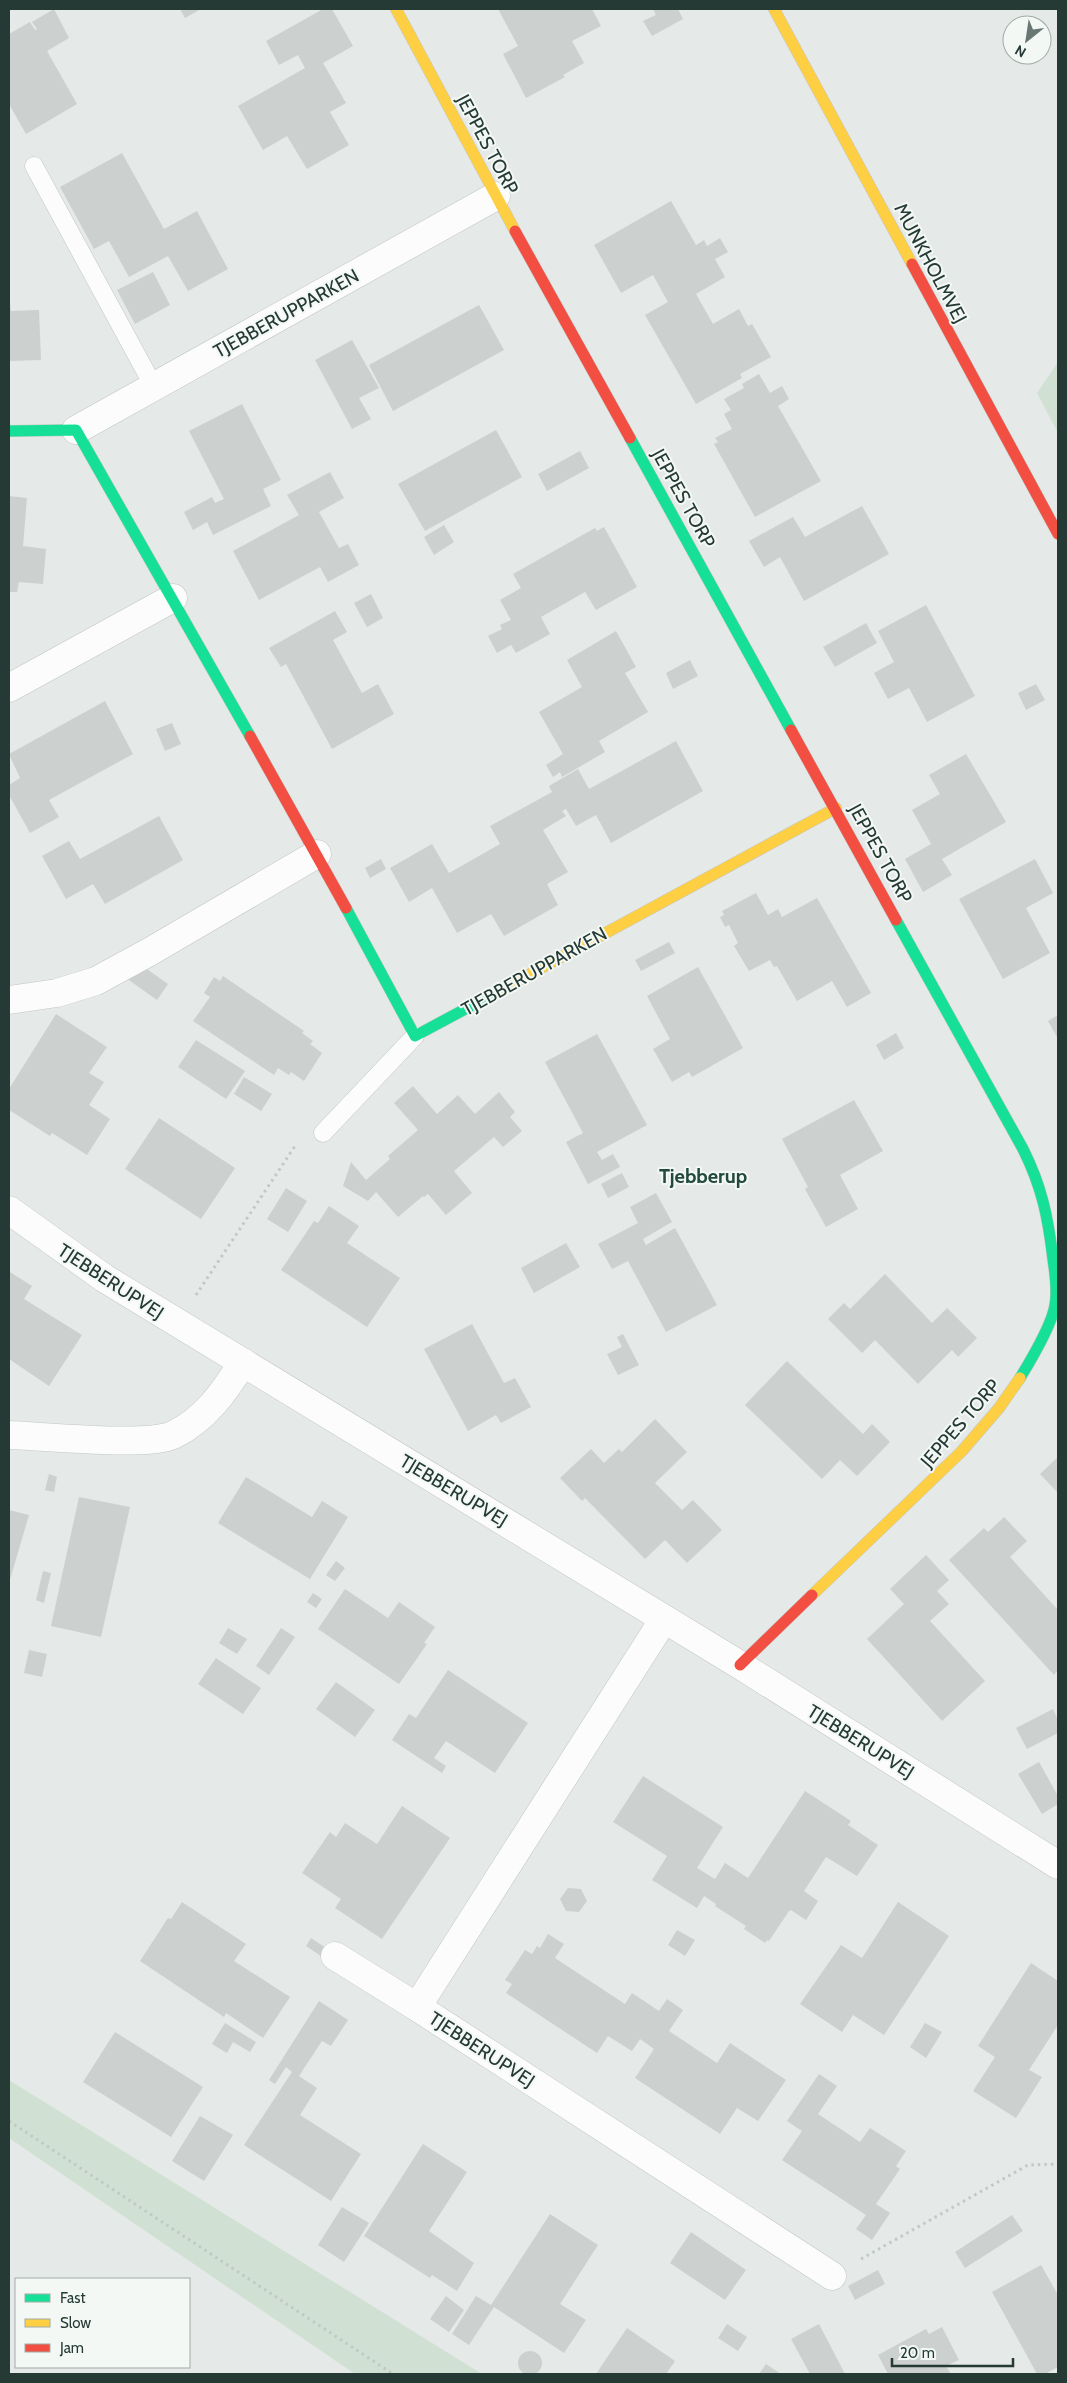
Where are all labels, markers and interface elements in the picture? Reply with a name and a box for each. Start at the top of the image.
north arrow [1002,15,1052,65]
text: N [1012,41,1029,62]
street label: JEPPES TORP [451,90,524,198]
street label: MUNKHOLMVEJ [889,199,972,327]
street label: TJEBBERUPPARKEN [210,264,363,363]
street label: JEPPES TORP [646,444,720,552]
street label: JEPPES TORP [843,799,917,907]
street label: TJEBBERUPPARKEN [458,922,611,1021]
district label: Tjebberup [659,1164,747,1188]
street label: TJEBBERUPVEJ [53,1239,168,1324]
street label: JEPPES TORP [915,1374,1005,1473]
street label: TJEBBERUPVEJ [396,1449,512,1532]
street label: TJEBBERUPVEJ [803,1699,918,1783]
street label: TJEBBERUPVEJ [424,2007,539,2092]
legend [15,2278,190,2368]
text: Fast [60,2289,85,2307]
text: Slow [60,2314,91,2332]
scale bar [892,2336,1013,2368]
text: Jam [59,2339,84,2357]
text: 20 m [900,2344,935,2362]

